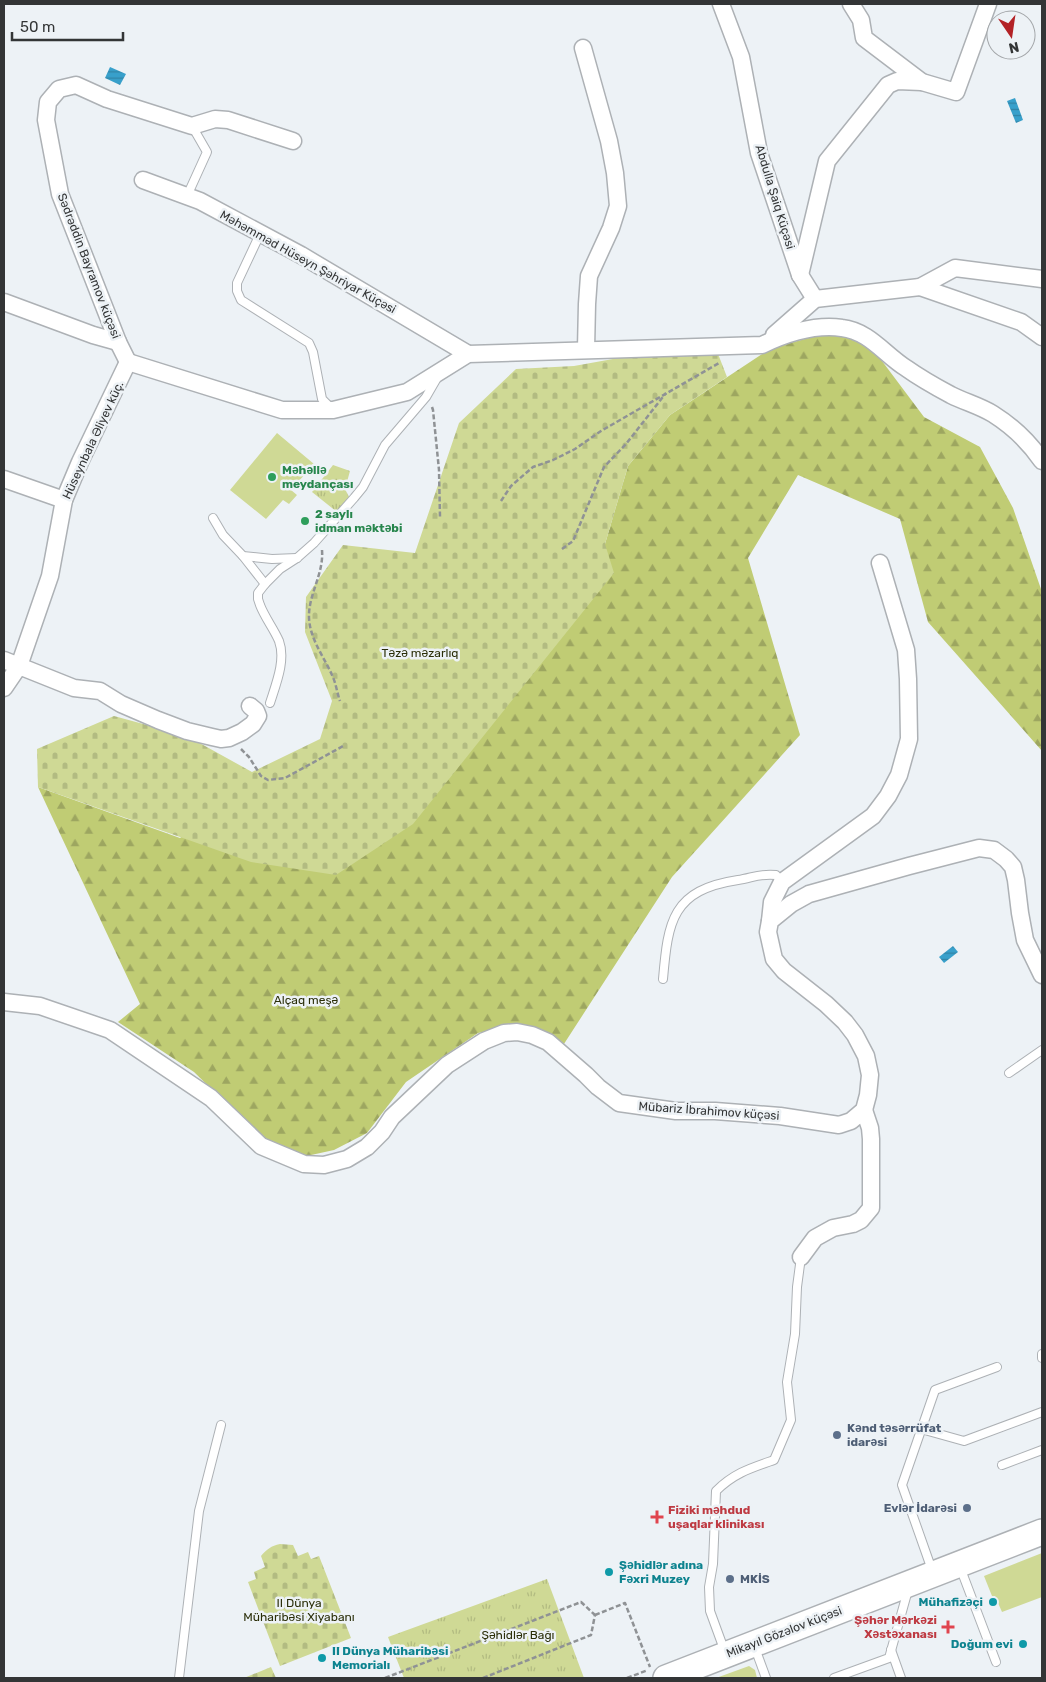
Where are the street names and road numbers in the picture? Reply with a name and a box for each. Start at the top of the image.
street label: Abdulla Şaiq Küçəsi [752,143,798,251]
street label: Sədrəddin Bayramov küçəsi [55,191,123,341]
street label: Məhəmməd Hüseyn Şəhriyar Küçəsi [218,208,399,316]
street label: Hüseynbala Əliyev küç. [59,379,127,501]
street label: Mübariz İbrahimov küçəsi [638,1099,780,1123]
street label: Mikayıl Gözəlov küçəsi [724,1603,844,1661]

